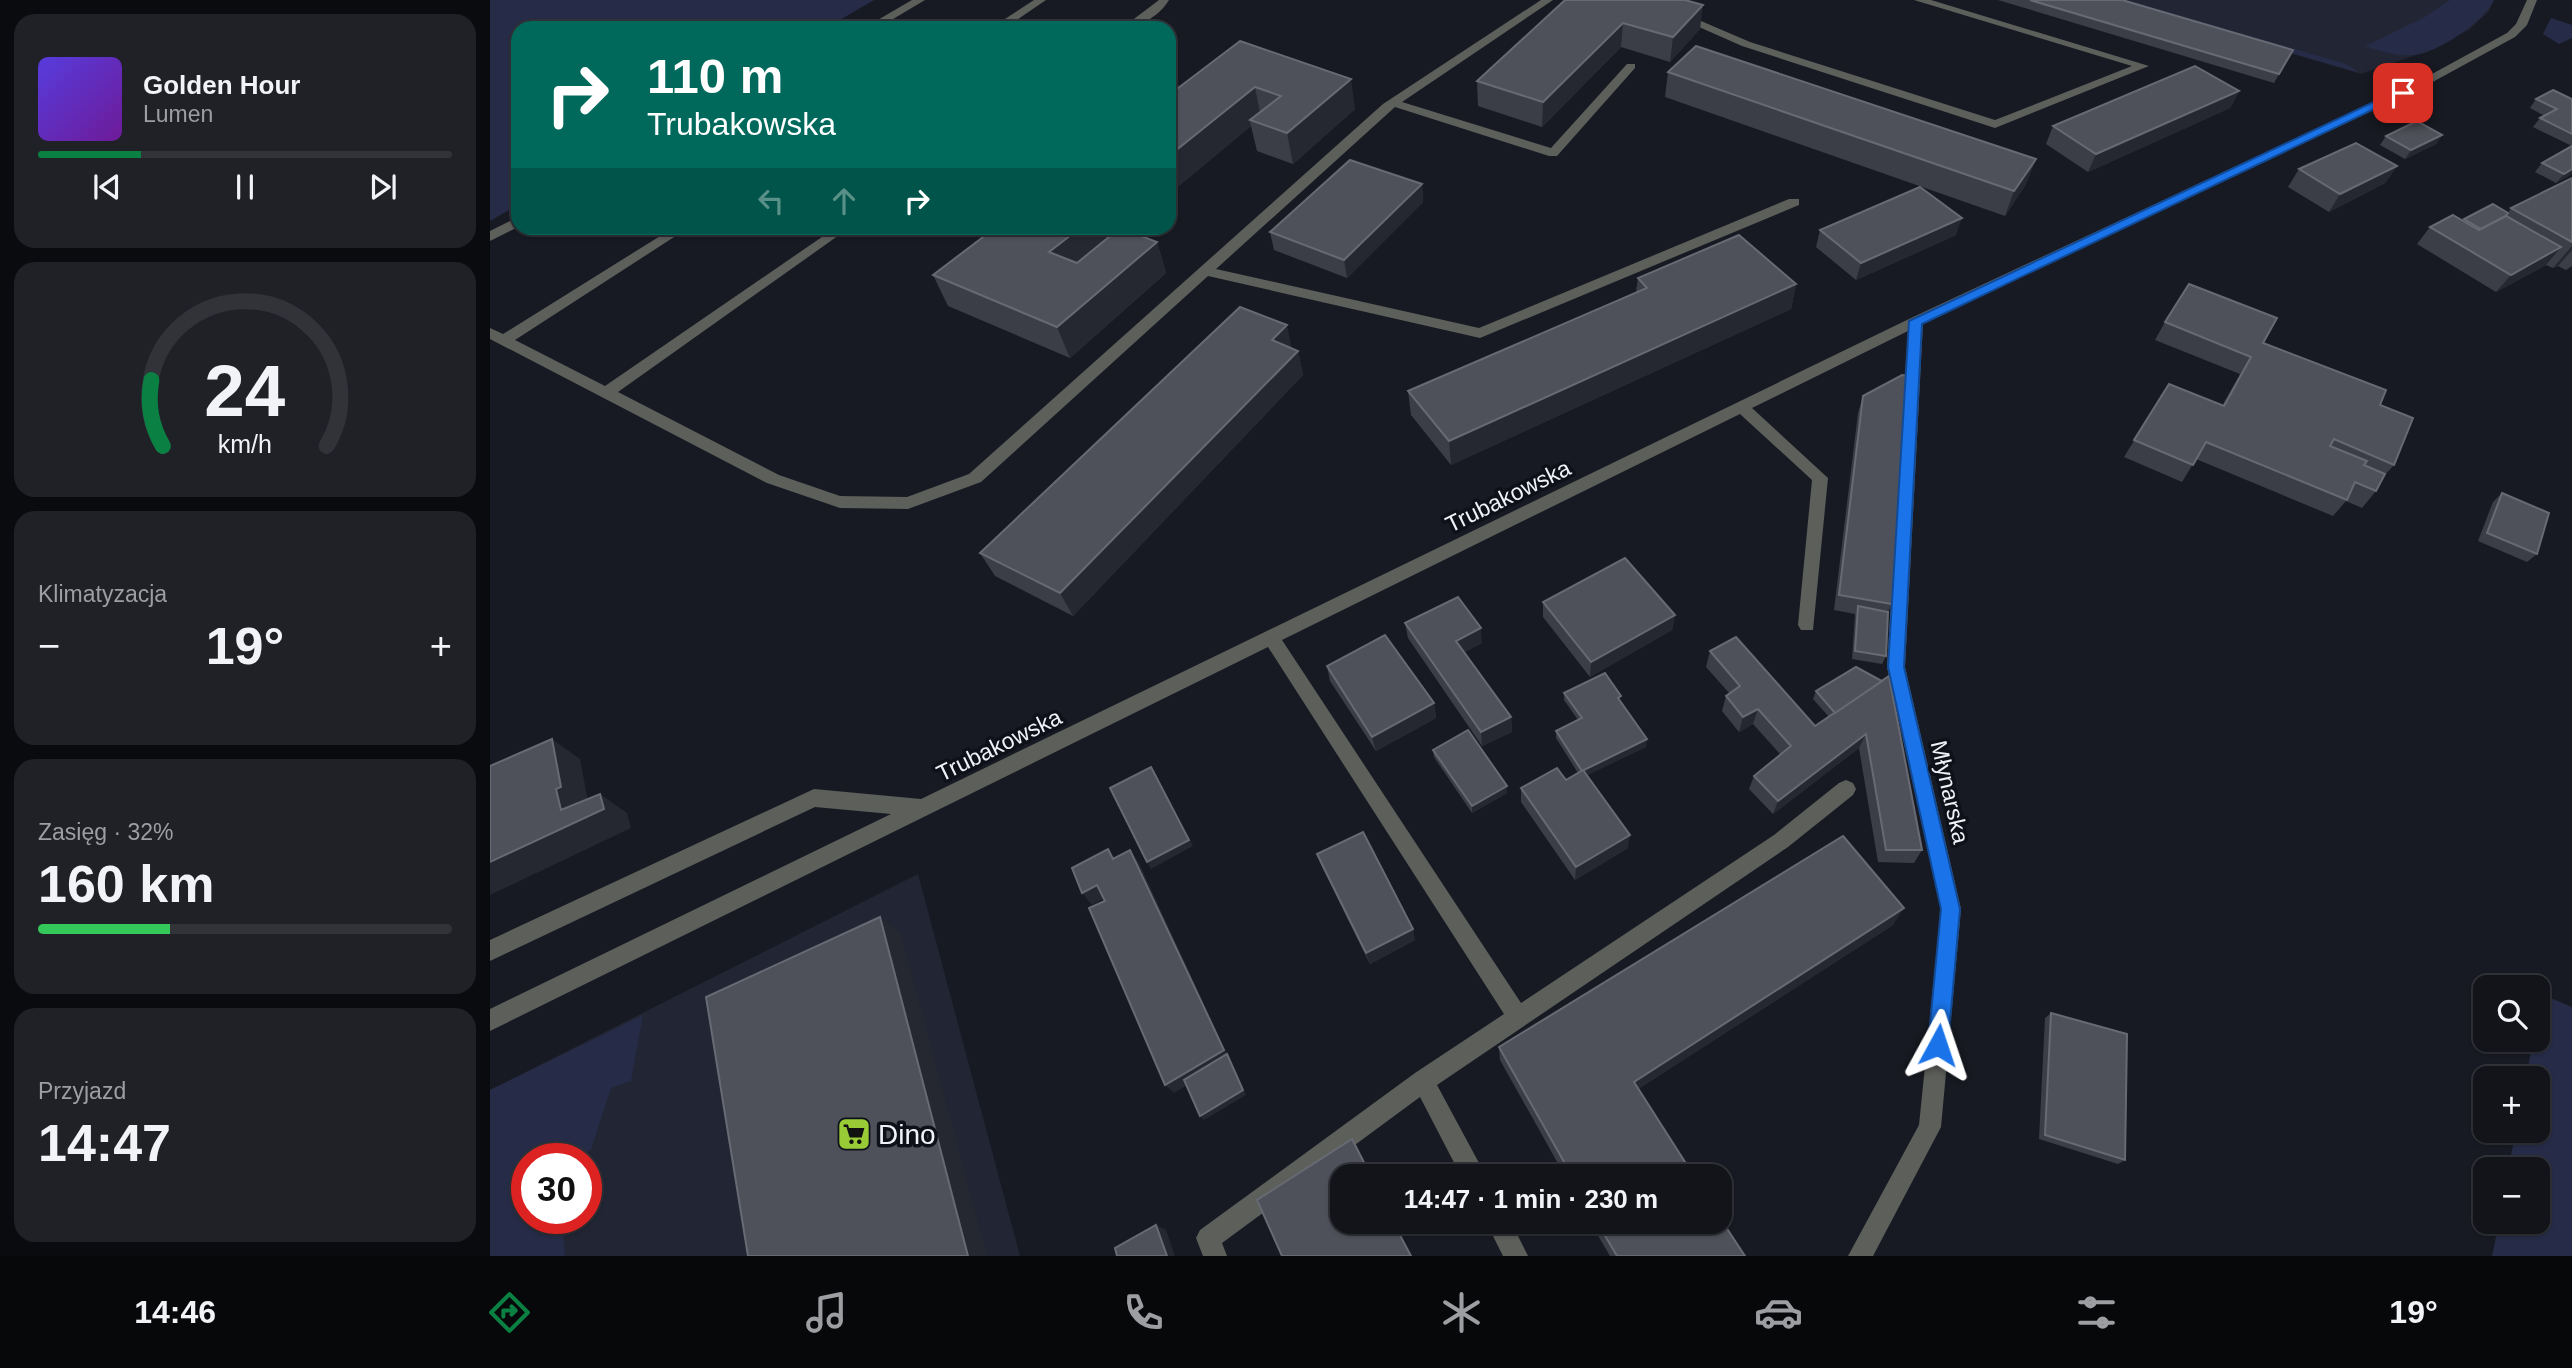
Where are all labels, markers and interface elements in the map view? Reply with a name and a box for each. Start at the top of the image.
icon: right [532,49,623,140]
text: 110 m [647,49,783,103]
pin [2373,63,2433,123]
text: Golden Hour [143,70,300,100]
icon: arrive [2384,74,2422,112]
text: Lumen [143,101,213,127]
text: Trubakowska [647,106,836,142]
icon: previous [88,168,126,206]
icon: pause [226,168,264,206]
icon: next [364,168,402,206]
icon: left [752,182,790,220]
icon: ahead [825,182,863,220]
icon: right [898,182,936,220]
text: 24 [205,350,286,431]
text: km/h [218,429,272,457]
street label: Trubakowska [1441,454,1575,537]
text: Klimatyzacja [38,581,167,607]
text: 19° [206,617,284,675]
text: − [38,625,60,667]
text: + [430,625,452,667]
street label: Trubakowska [932,703,1066,786]
street label: Młynarska [1926,738,1975,846]
text: Zasięg · 32% [38,819,174,845]
text: 160 km [38,855,214,913]
map controls [2473,975,2550,1234]
button: search [2473,975,2550,1052]
position arrow [1901,1008,1975,1082]
button: + [2473,1066,2550,1143]
text: Przyjazd [38,1078,126,1104]
text: 14:47 [38,1114,171,1172]
supermarket icon: Dino [835,1115,873,1153]
place label: Dino [878,1119,936,1150]
speed limit sign: 30 [511,1143,602,1234]
button: − [2473,1157,2550,1234]
text: 14:47 · 1 min · 230 m [1404,1184,1658,1214]
icon: directions [485,1288,534,1337]
icon: music [802,1288,851,1337]
icon: phone [1119,1288,1168,1337]
icon: climate [1437,1288,1486,1337]
icon: car [1754,1288,1803,1337]
icon: filters [2072,1288,2121,1337]
text: 14:46 [134,1294,216,1330]
text: 19° [2389,1294,2438,1330]

